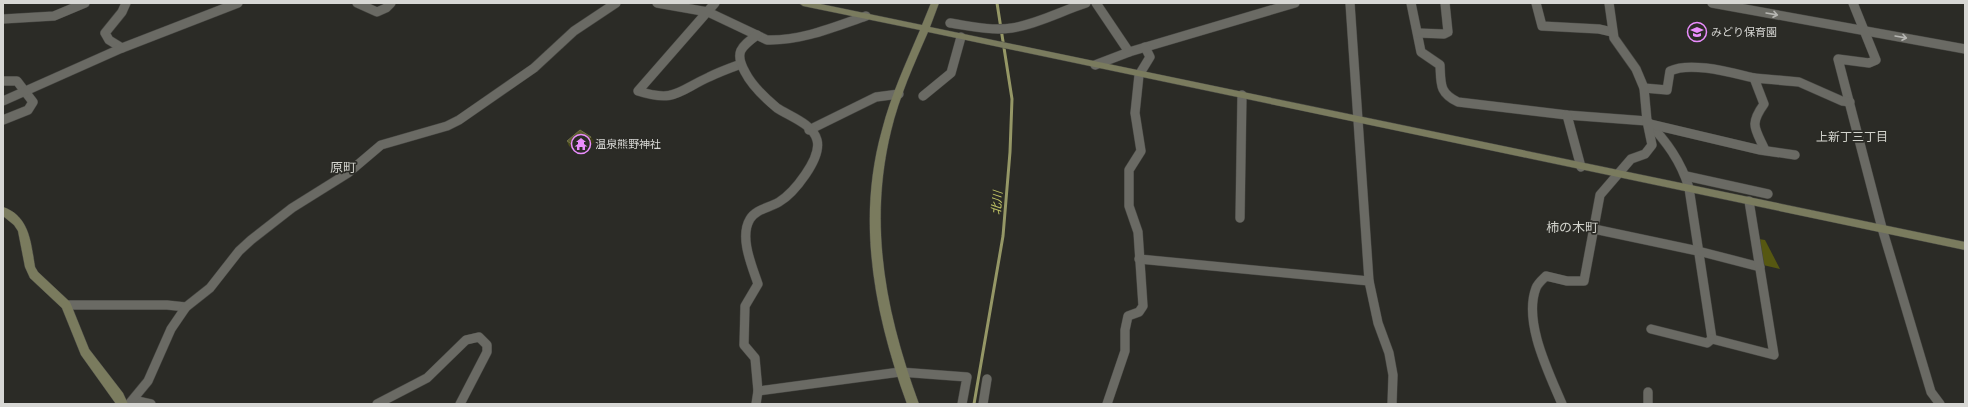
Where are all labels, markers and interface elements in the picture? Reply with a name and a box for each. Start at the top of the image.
one-way arrow [1765,10,1778,18]
school or university icon: みどり保育園 [1686,21,1708,43]
place label: みどり保育園 [1711,26,1777,39]
one-way arrow [1894,33,1907,41]
district label: 上新丁三丁目 [1816,130,1888,144]
temple icon: 温泉熊野神社 [570,133,592,155]
place label: 温泉熊野神社 [595,138,661,151]
district label: 原町 [330,160,356,175]
water label: 北川 [989,188,1005,216]
district label: 柿の木町 [1546,220,1598,235]

